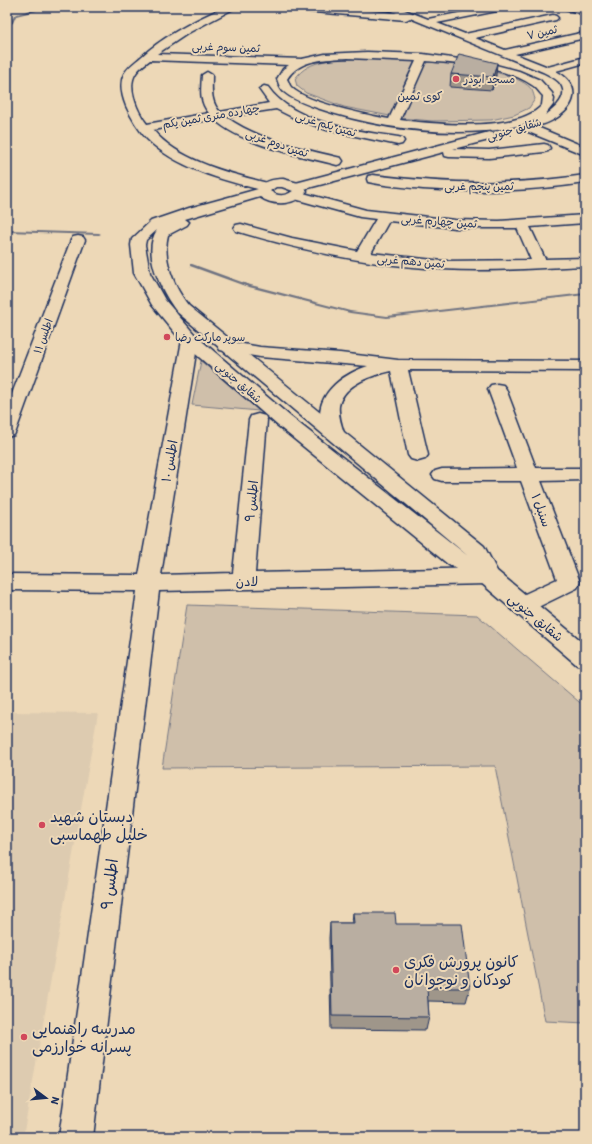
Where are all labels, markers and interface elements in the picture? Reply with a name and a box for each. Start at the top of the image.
street label: ثمین ۷ [526,22,559,42]
street label: ثمین سوم غربی [192,40,261,57]
place label: مسجد ابوذر [463,73,515,87]
marker: مسجد ابوذر [451,74,461,84]
district label: کوی ثمین [398,89,442,103]
street label: چهارده متری ثمین یکم [161,102,261,133]
street label: ثمین یکم غربی [293,109,359,142]
street label: شقایق جنوبی [485,115,543,144]
street label: ثمین دوم غربی [243,127,310,162]
street label: ثمین پنجم غربی [444,180,514,195]
street label: ثمین چهارم غربی [400,212,478,233]
street label: ثمین دهم غربی [376,252,446,273]
street label: اطلس ۱۱ [31,317,56,355]
place label: سوپر مارکت رضا [175,331,245,345]
marker: سوپر مارکت رضا [162,332,172,342]
street label: شقایق جنوبی [212,359,264,407]
street label: اطلس ۱۰ [158,439,181,483]
street label: اطلس ۹ [242,480,261,523]
street label: سنبل ۱ [528,491,555,529]
street label: لادن [236,574,258,589]
street label: شقایق جنوبی [504,590,566,646]
place label: دبستان شهید خلیل طهماسبی [50,807,148,845]
marker: دبستان شهید خلیل طهماسبی [37,820,47,830]
street label: اطلس ۹ [97,857,122,911]
place label: کانون پرورش فکری کودکان و نوجوانان [404,952,519,990]
marker: کانون پرورش فکری کودکان و نوجوانان [391,965,401,975]
place label: مدرسه راهنمایی پسرانه خوارزمی [32,1019,136,1057]
marker: مدرسه راهنمایی پسرانه خوارزمی [19,1032,29,1042]
north arrow [26,1078,66,1118]
text: N [48,1095,62,1106]

